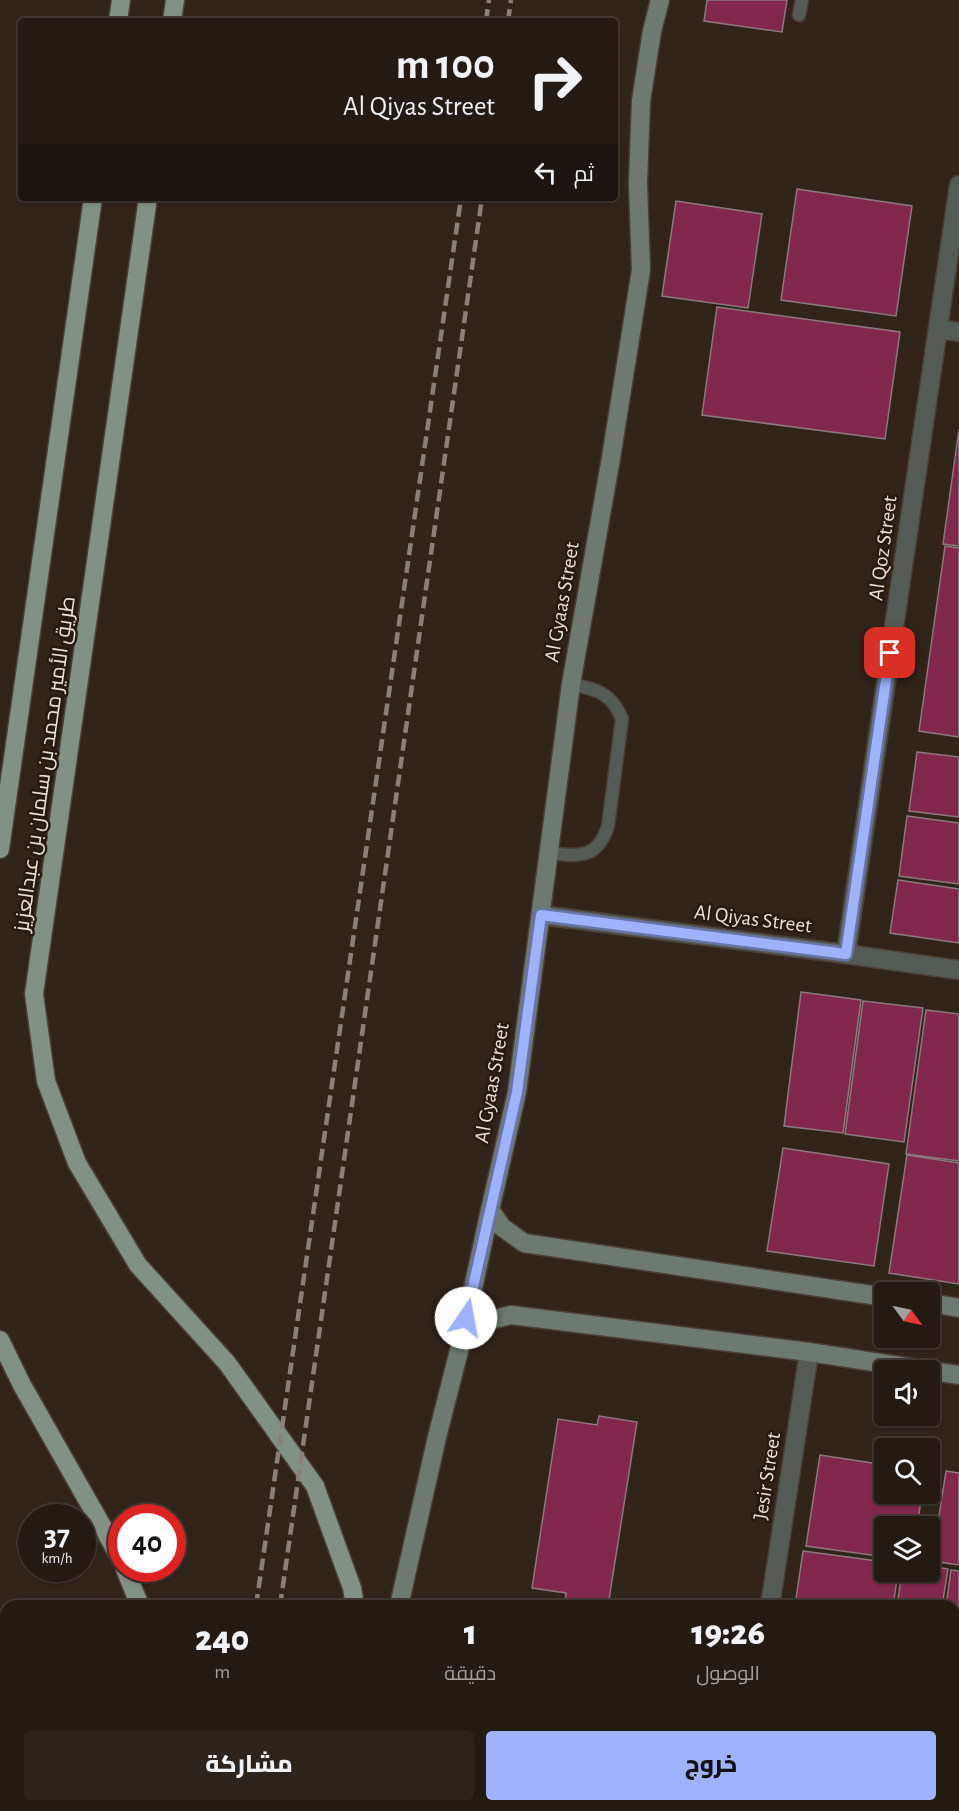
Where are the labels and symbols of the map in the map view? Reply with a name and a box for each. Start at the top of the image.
street label: Al Qoz Street [865,494,901,602]
street label: Al Gyaas Street [541,540,583,664]
street label: طريق الأمير محمد بن سلمان بن عبدالعزيز [11,595,81,934]
pin [864,627,915,678]
street label: Al Qiyas Street [693,901,813,937]
street label: Al Gyaas Street [471,1021,513,1145]
north arrow [874,1282,940,1348]
position arrow [434,1286,498,1350]
street label: Jesir Street [750,1430,784,1521]
speed limit sign: 40 [108,1504,186,1582]

